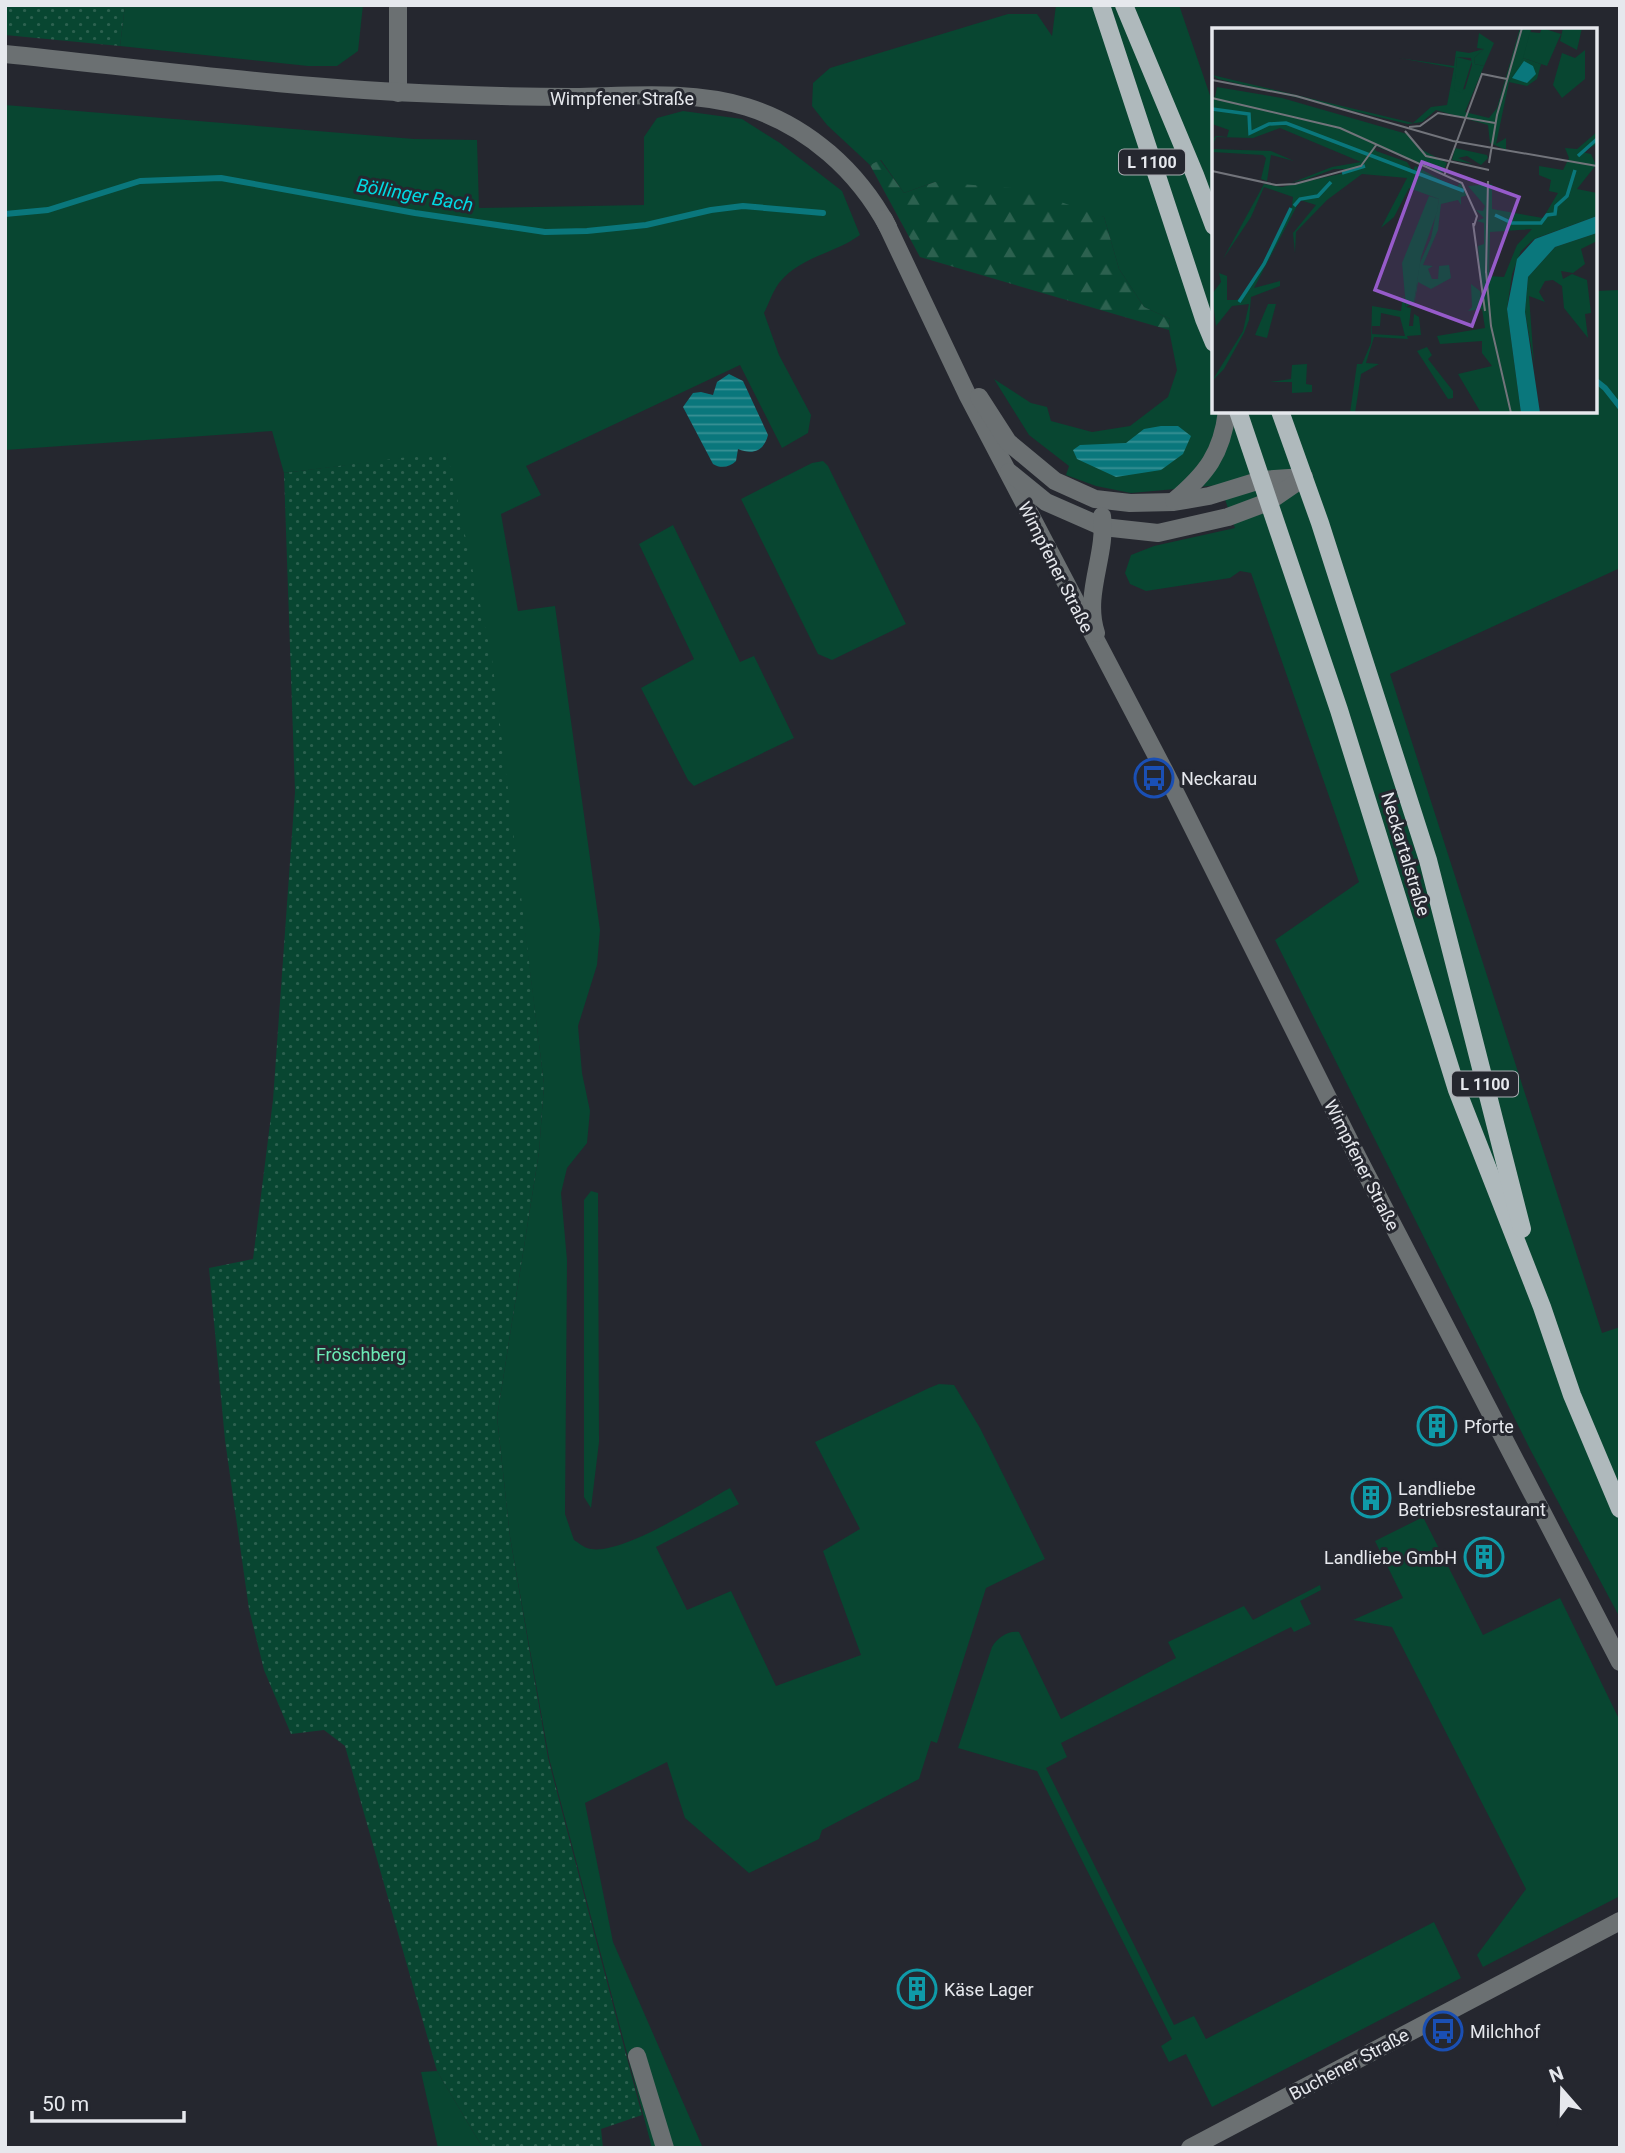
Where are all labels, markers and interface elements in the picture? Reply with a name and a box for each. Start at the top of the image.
inset map [1212,28,1597,413]
street label: Wimpfener Straße [550,88,694,109]
road number: L 1100 [1119,150,1185,174]
water label: Böllinger Bach [355,173,475,217]
street label: Wimpfener Straße [1014,498,1098,636]
bus stop icon: Neckarau [1133,757,1175,799]
place label: Neckarau [1181,768,1257,789]
street label: Neckartalstraße [1377,790,1435,918]
road number: L 1100 [1452,1072,1518,1096]
street label: Wimpfener Straße [1320,1096,1404,1234]
park label: Fröschberg [316,1344,406,1365]
building icon: Pforte [1416,1405,1458,1447]
place label: Pforte [1464,1416,1514,1437]
building icon: Landliebe Betriebsrestaurant [1350,1477,1392,1519]
place label: Landliebe Betriebsrestaurant [1398,1478,1546,1520]
building icon: Landliebe GmbH [1463,1536,1505,1578]
place label: Landliebe GmbH [1324,1547,1457,1568]
building icon: Käse Lager [896,1968,938,2010]
place label: Käse Lager [944,1979,1034,2000]
bus stop icon: Milchhof [1422,2010,1464,2052]
place label: Milchhof [1470,2021,1541,2042]
street label: Buchener Straße [1286,2024,1412,2104]
north arrow [1527,2055,1597,2125]
text: N [1546,2061,1567,2088]
scale bar [32,2080,184,2124]
text: 50 m [42,2092,89,2116]

